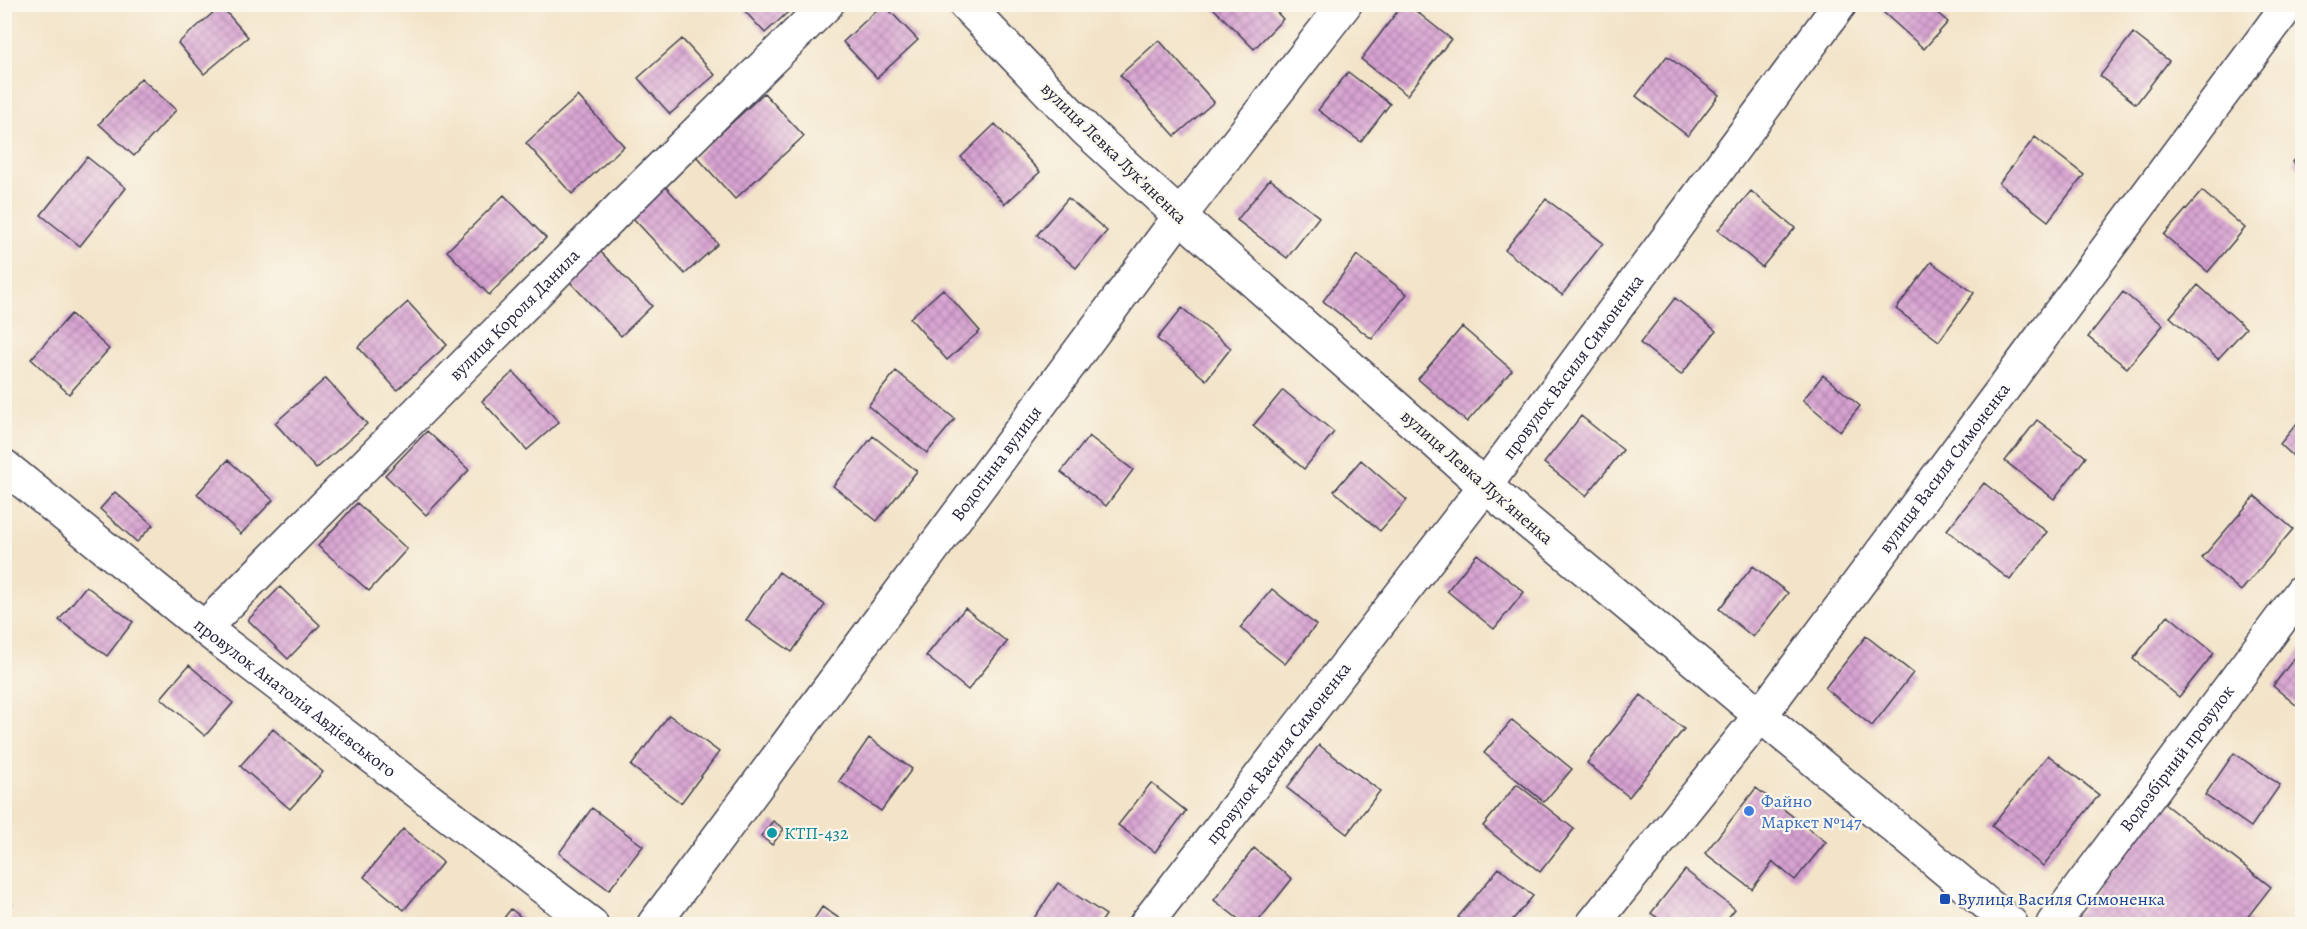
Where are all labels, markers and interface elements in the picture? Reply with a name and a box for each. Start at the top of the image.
street label: вулиця Левка Лукʼяненка [1036,77,1193,230]
street label: вулиця Короля Данила [444,243,585,386]
street label: провулок Василя Симоненка [1497,269,1649,464]
street label: вулиця Василя Симоненка [1873,377,2016,558]
street label: Водогінна вулиця [946,401,1047,526]
street label: вулиця Левка Лукʼяненка [1396,404,1559,550]
street label: провулок Анатолія Авдієвського [189,613,401,783]
street label: провулок Василя Симоненка [1200,657,1357,849]
street label: Водозбірний провулок [2114,680,2240,836]
place label: Файно Маркет №147 [1761,789,1862,834]
marker: Файно Маркет №147 [1742,804,1756,818]
place label: КТП-432 [784,821,849,845]
marker: КТП-432 [765,826,779,840]
place label: Вулиця Василя Симоненка [1957,887,2166,911]
marker: Вулиця Василя Симоненка [1938,892,1952,906]

